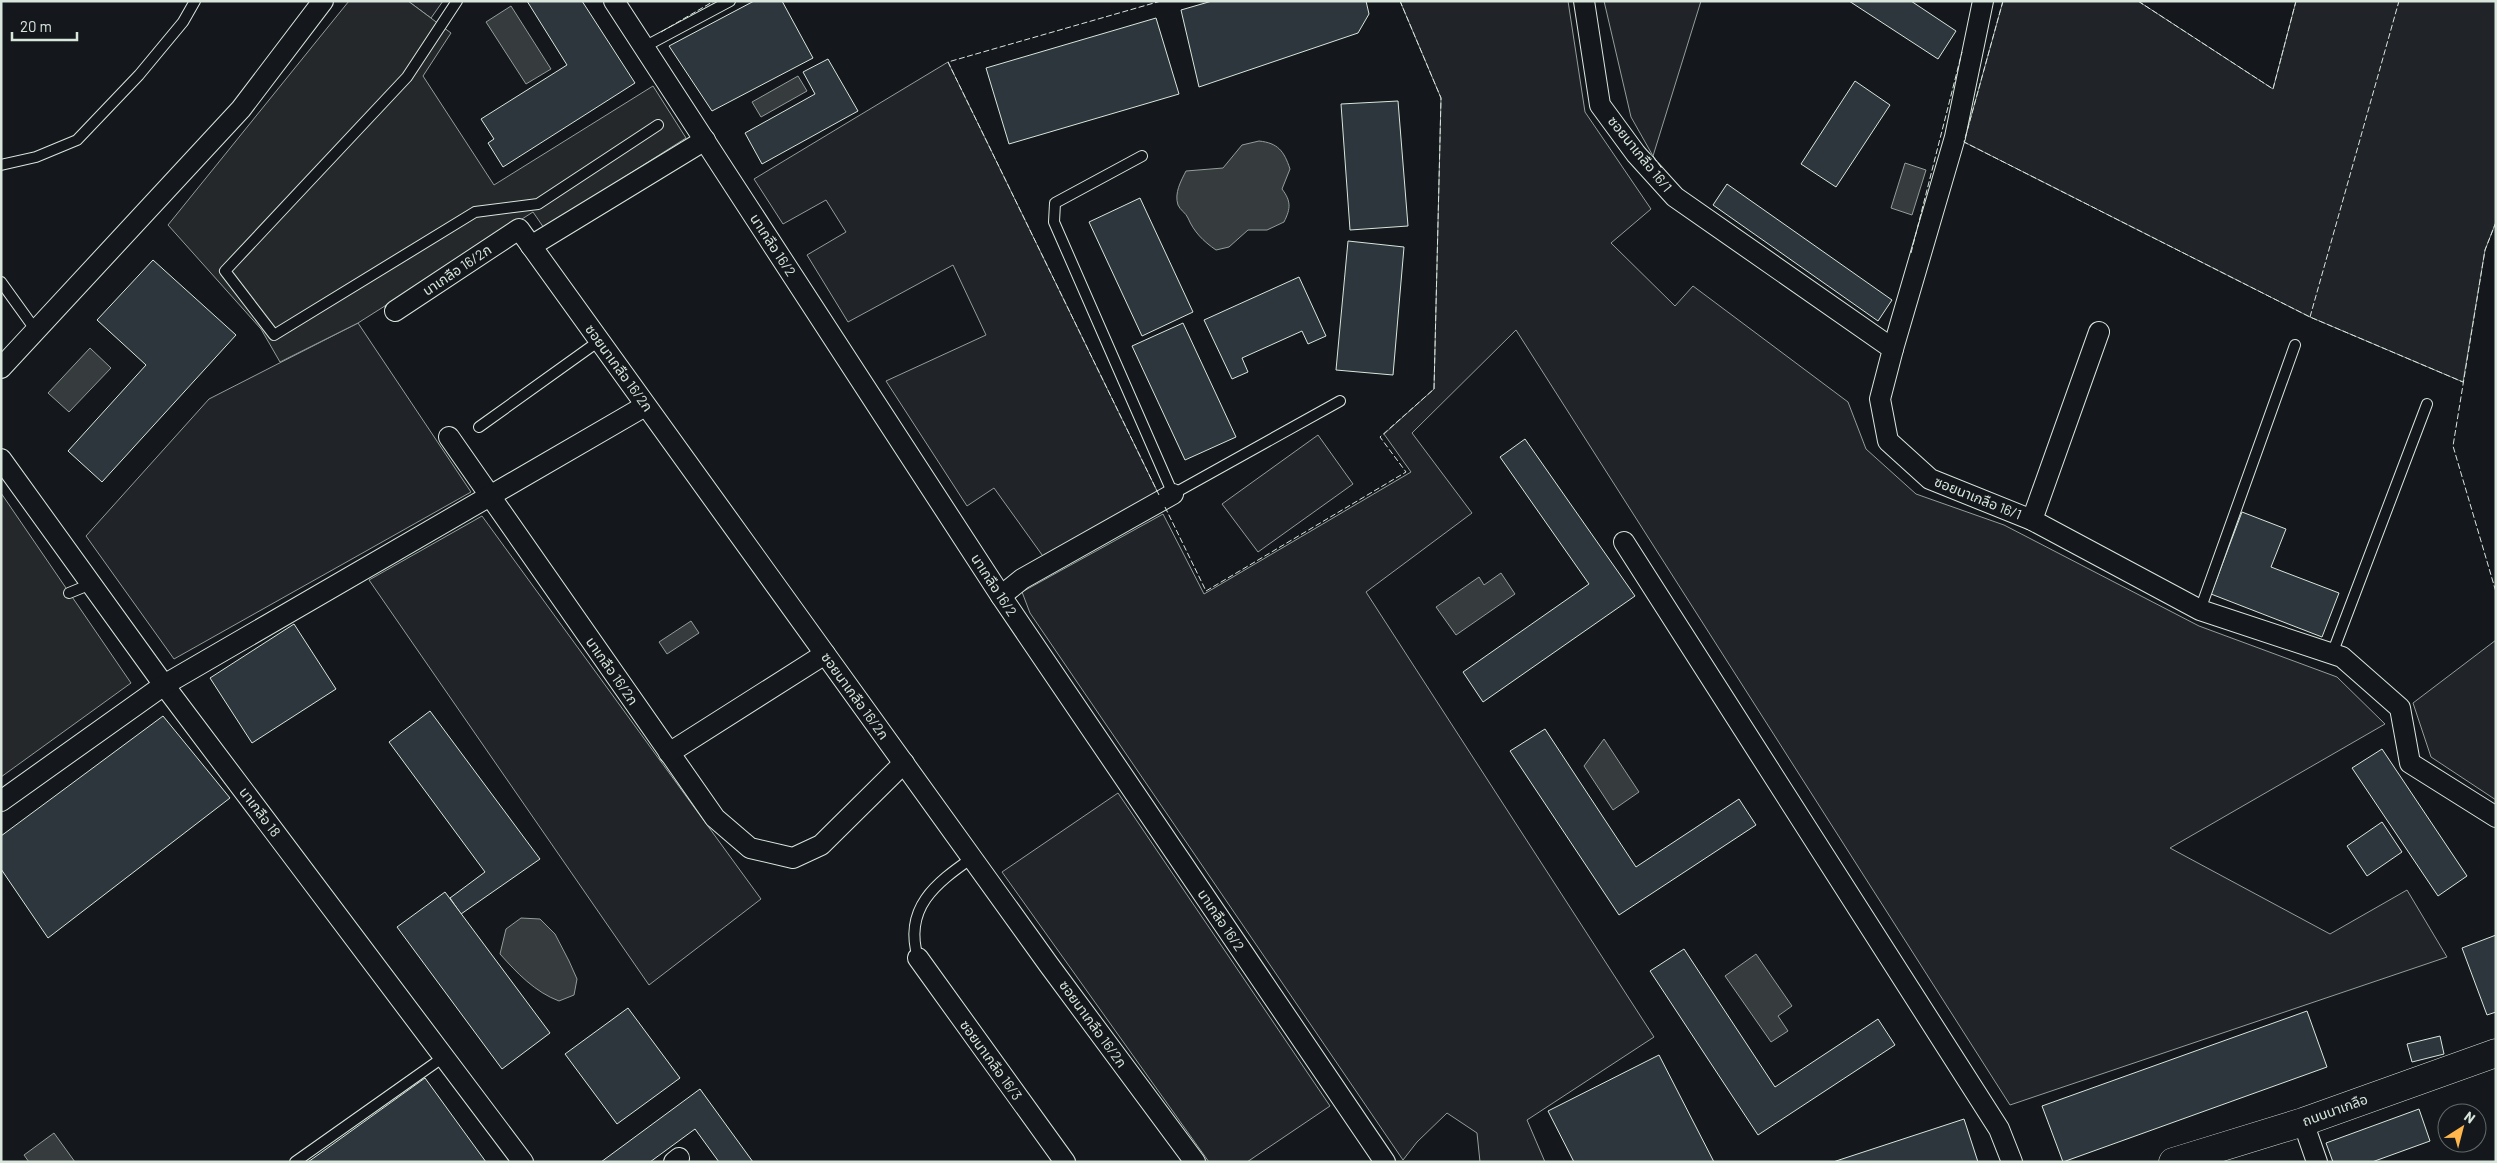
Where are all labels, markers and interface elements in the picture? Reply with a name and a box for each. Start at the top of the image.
scale bar [12,10,78,42]
text: 20 m [20,17,52,35]
street label: ซอยนาเกลือ 16/1 [1605,112,1676,195]
street label: นาเกลือ 16/2 [747,210,800,279]
street label: นาเกลือ 16/2ก [419,240,494,299]
street label: ซอยนาเกลือ 16/2ก [582,321,657,415]
street label: ซอยนาเกลือ 16/1 [1932,472,2024,523]
street label: นาเกลือ 16/2 [968,550,1021,619]
street label: นาเกลือ 16/2ก [583,633,642,708]
street label: ซอยนาเกลือ 16/2ก [818,649,893,743]
street label: นาเกลือ 18 [236,783,285,840]
street label: นาเกลือ 16/2 [1195,886,1248,954]
street label: ซอยนาเกลือ 16/2ก [1056,977,1131,1071]
street label: ซอยนาเกลือ 16/3 [957,1016,1026,1103]
street label: ถนนนาเกลือ [2300,1090,2370,1129]
north arrow [2437,1103,2487,1153]
text: N [2461,1107,2479,1127]

